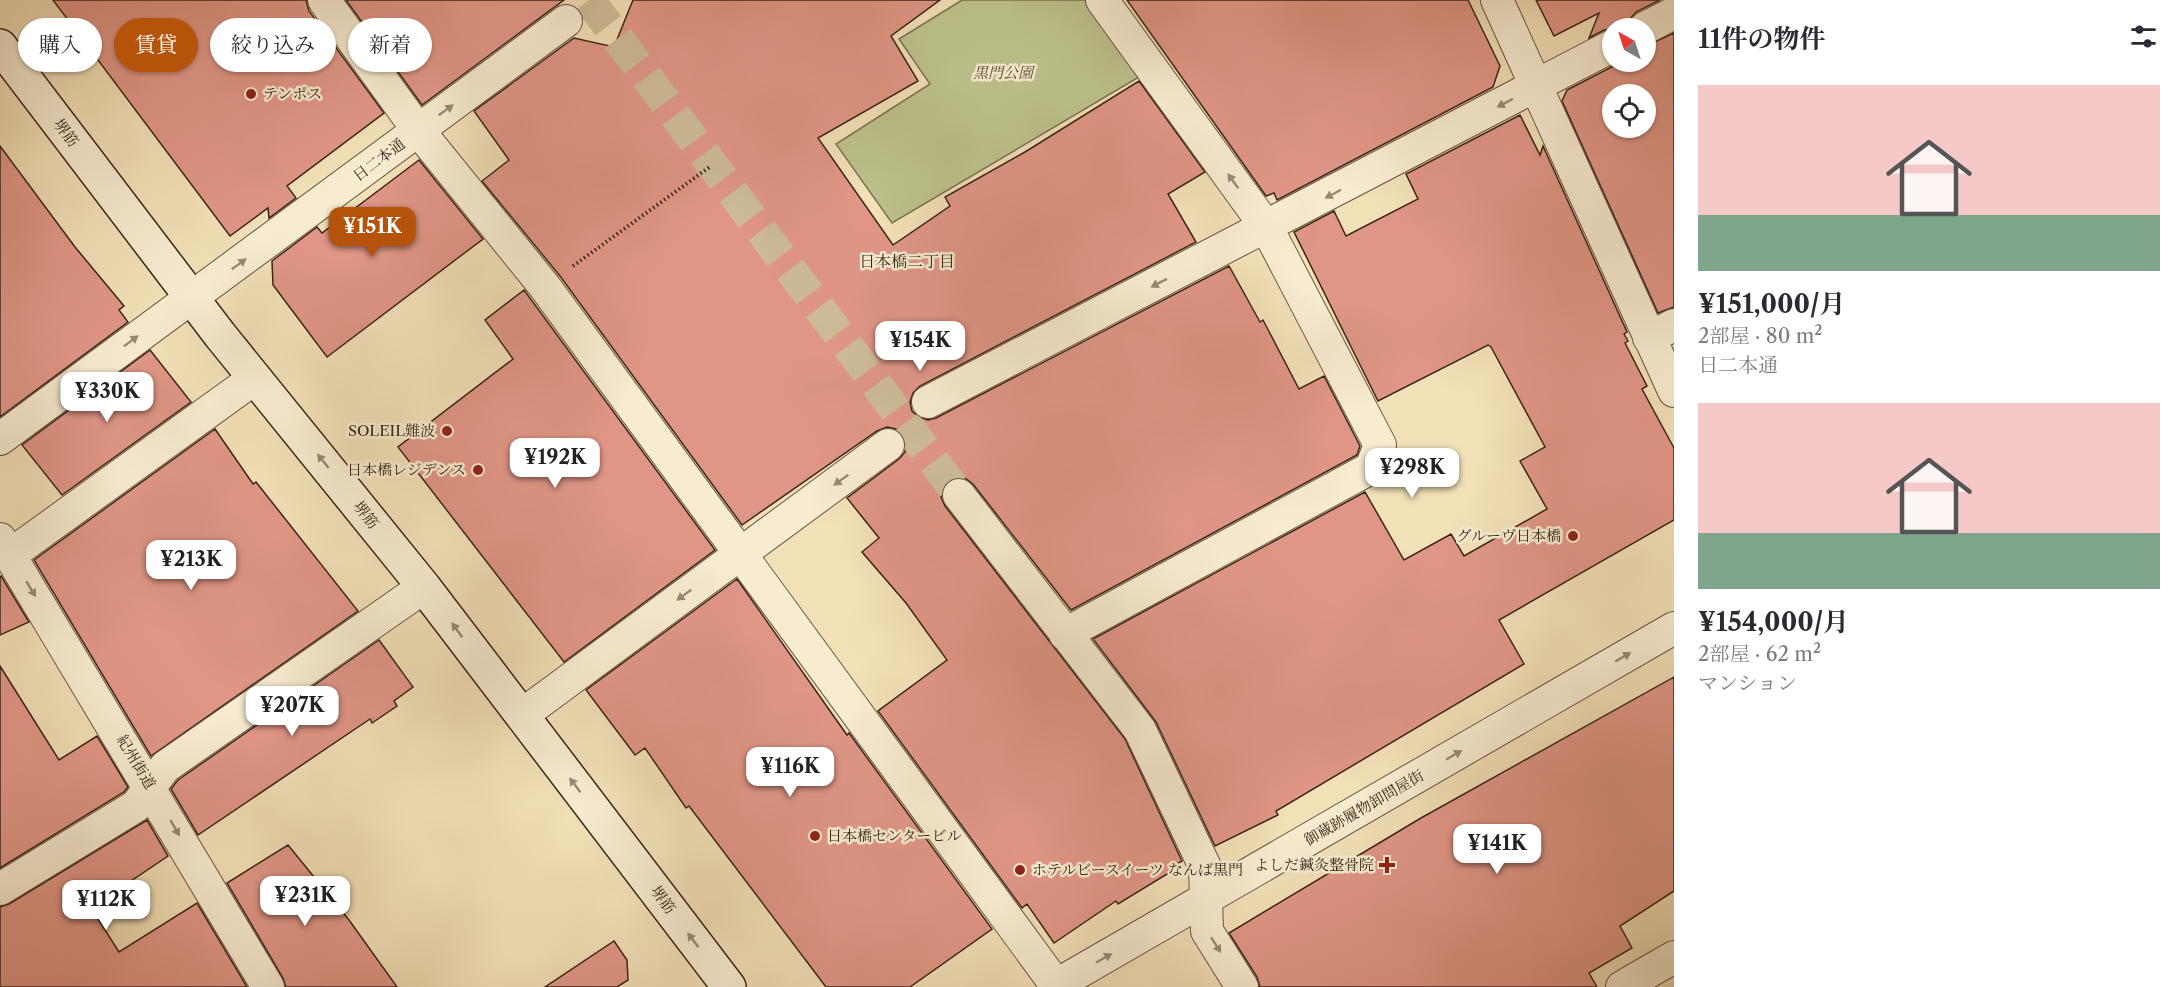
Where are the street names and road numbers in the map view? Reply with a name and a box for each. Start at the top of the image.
street label: 堺筋 [50,115,83,150]
street label: 日二本通 [349,134,408,185]
street label: 堺筋 [350,497,383,532]
street label: 紀州街道 [113,731,160,792]
street label: 御蔵跡履物卸問屋街 [1301,766,1427,850]
street label: 堺筋 [647,882,680,917]

